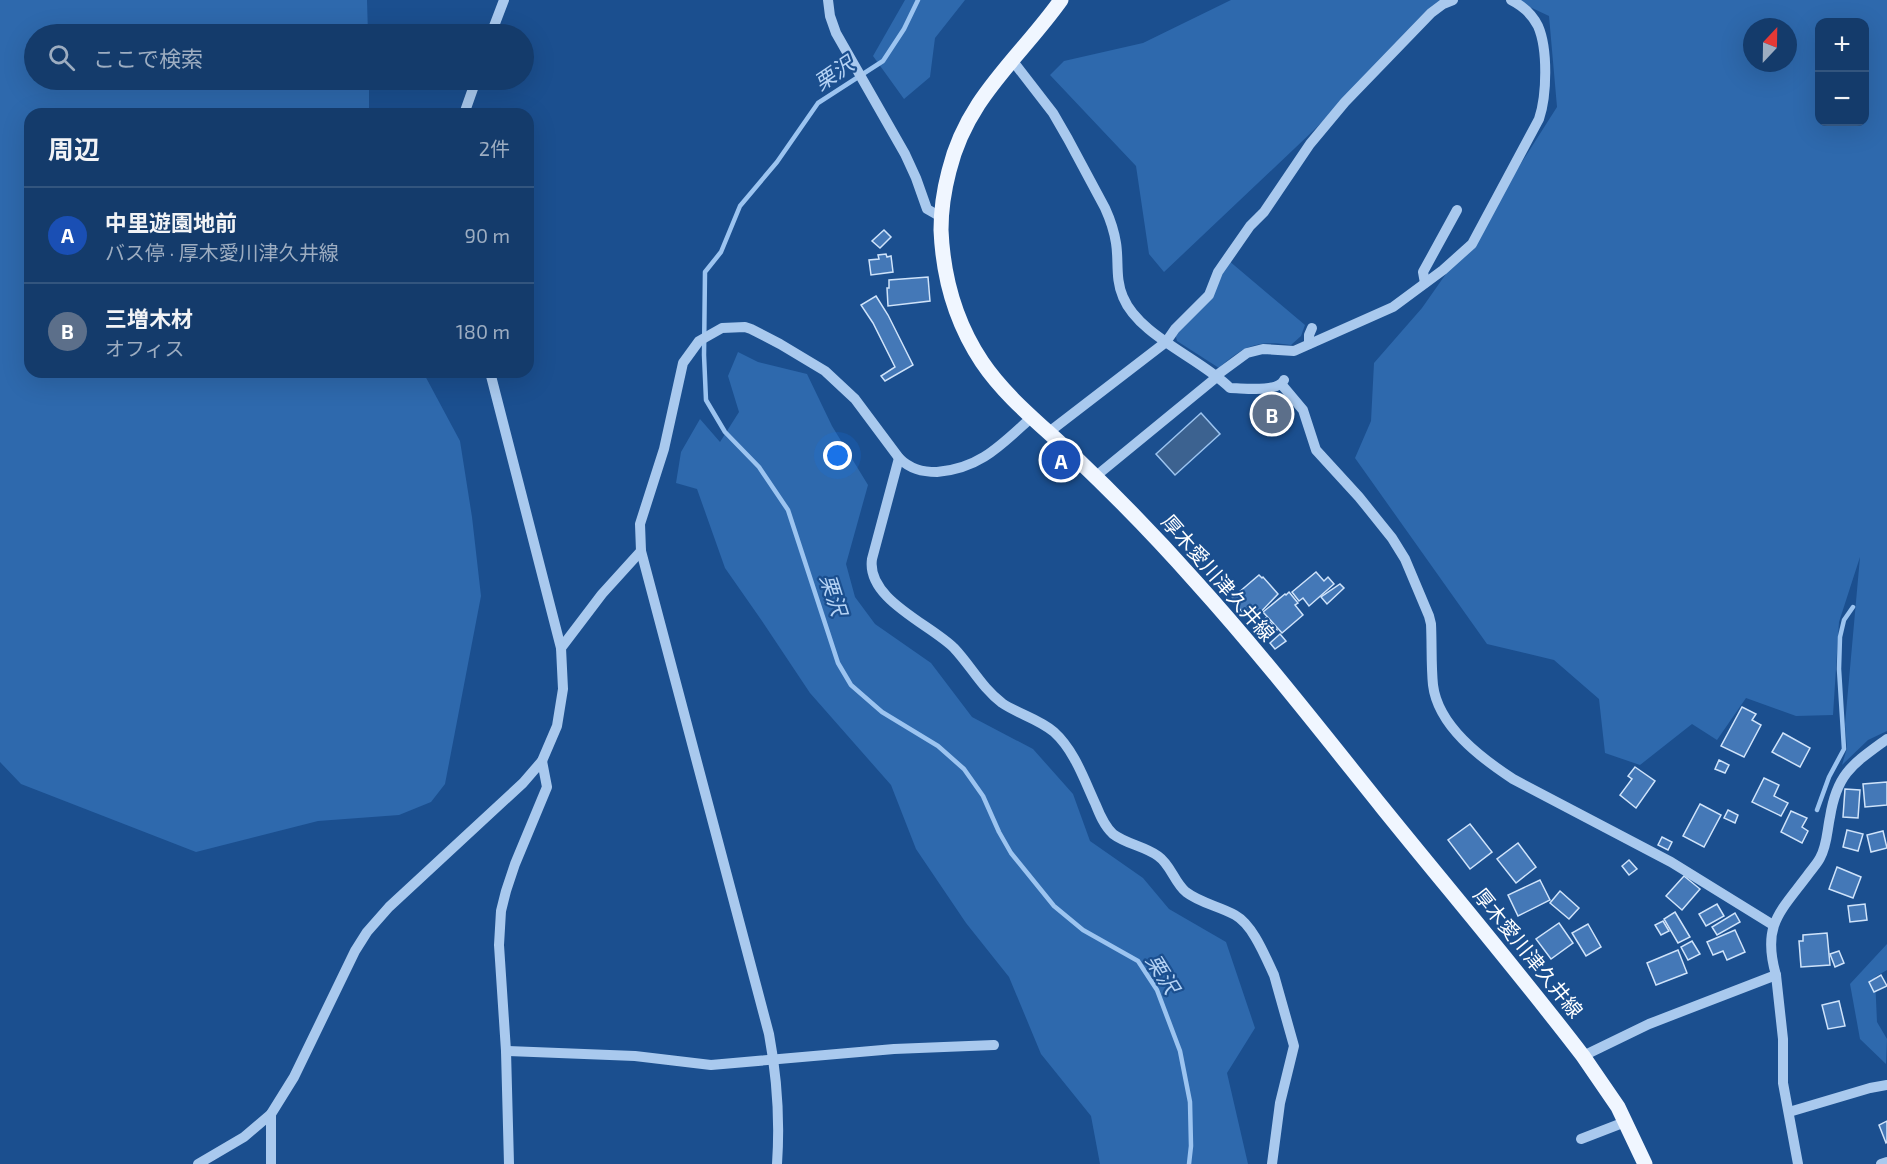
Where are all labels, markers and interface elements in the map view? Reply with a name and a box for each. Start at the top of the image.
north arrow [1743,18,1797,72]
map controls [1815,18,1869,126]
button: + [1815,18,1869,72]
search box [24,24,534,90]
icon: search [45,41,78,74]
text: ここで検索 [93,45,203,71]
water label: 栗沢 [809,49,860,95]
button: − [1815,72,1869,126]
text: 周辺 [48,133,100,164]
text: 2件 [479,136,510,160]
text: 中里遊園地前 [105,209,237,235]
text: A [61,223,74,247]
text: 90 m [465,223,510,247]
text: バス停 · 厚木愛川津久井線 [105,240,339,264]
text: 三増木材 [105,305,193,331]
text: B [61,319,74,343]
text: 180 m [456,319,510,343]
text: オフィス [105,336,185,360]
pin: B [1252,392,1292,436]
pin: A [1042,438,1080,482]
your location [823,441,852,470]
street label: 厚木愛川津久井線 [1157,509,1280,646]
water label: 栗沢 [816,571,854,621]
street label: 厚木愛川津久井線 [1469,883,1588,1022]
water label: 栗沢 [1142,949,1187,1000]

